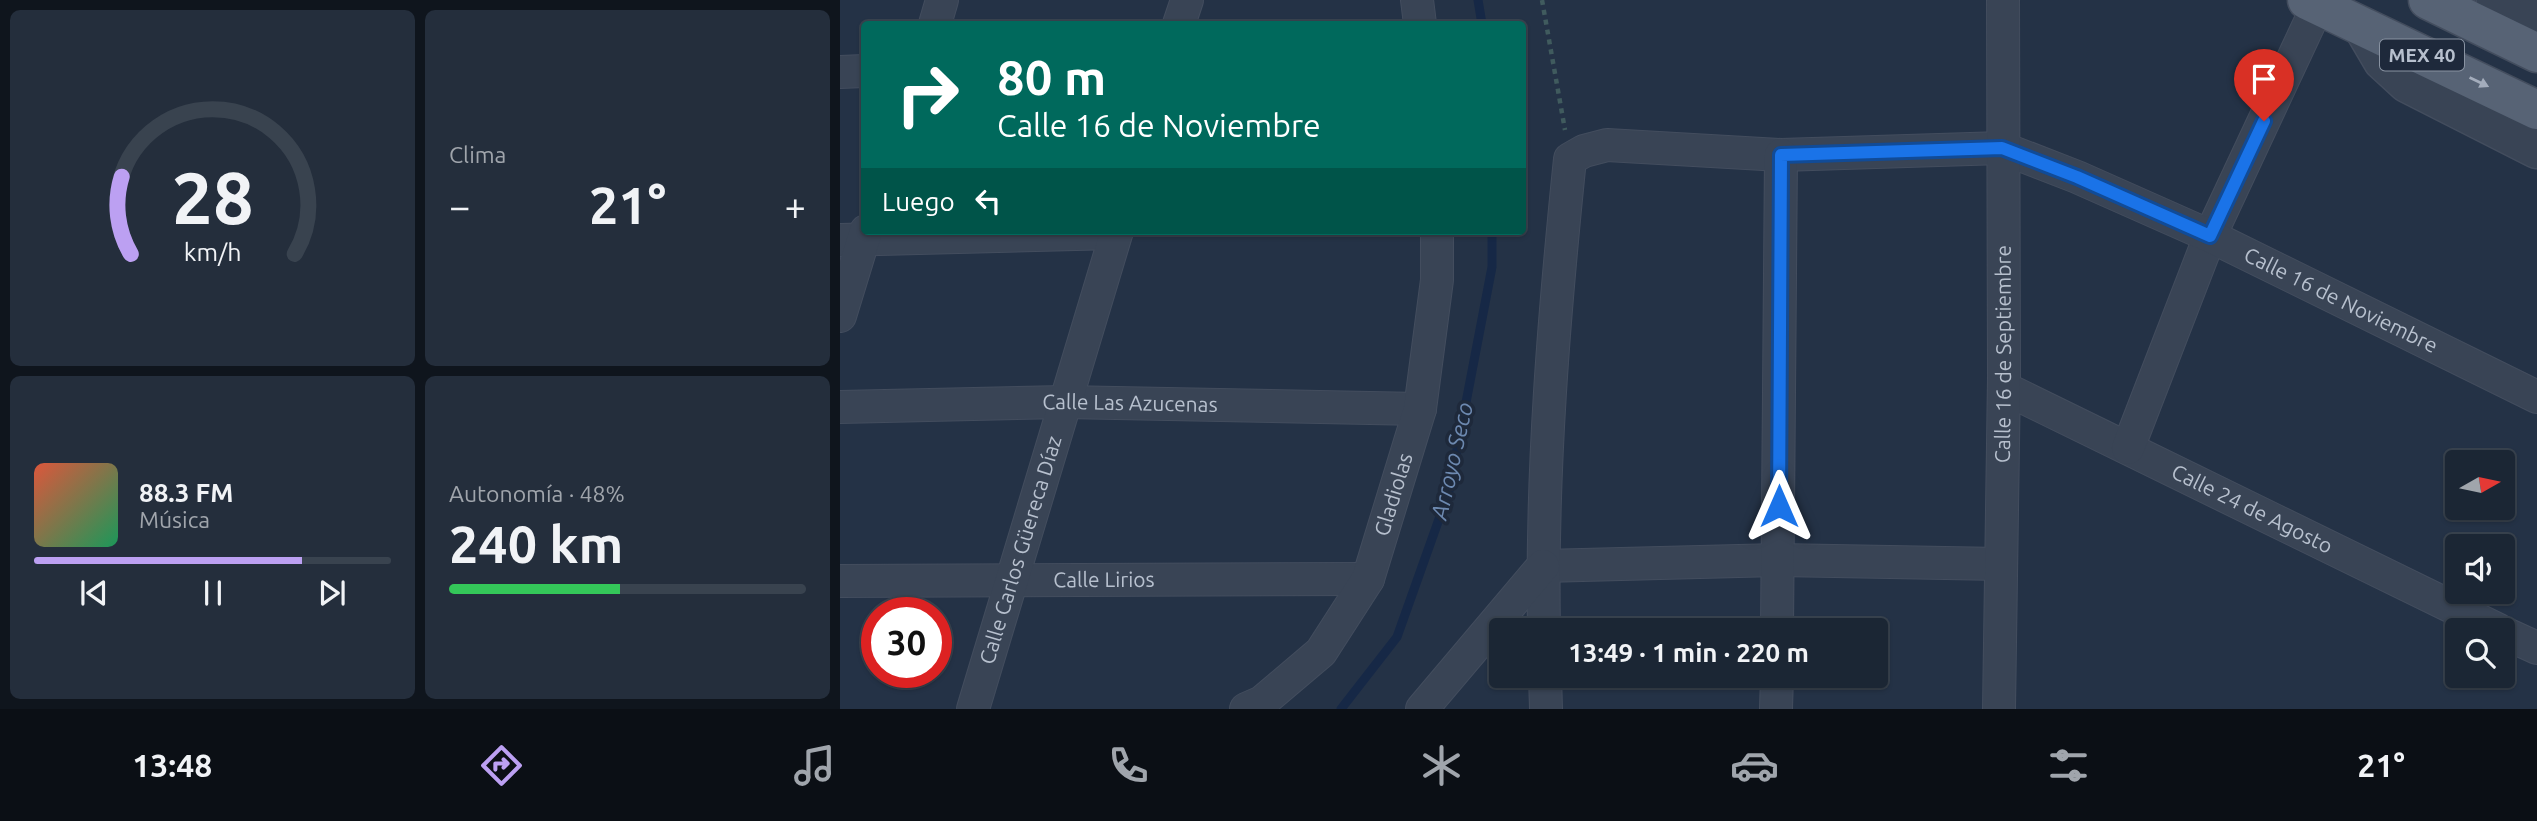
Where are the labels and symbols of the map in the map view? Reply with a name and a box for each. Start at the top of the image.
road number: MEX 40 [2380,40,2464,70]
pin [2234,49,2294,121]
one-way arrow [2469,76,2489,88]
street label: Calle 16 de Noviembre [2241,242,2442,357]
street label: Calle 16 de Septiembre [1990,245,2015,463]
street label: Calle Las Azucenas [1042,389,1218,416]
water label: Arroyo Seco [1426,400,1477,523]
street label: Calle Carlos Güereca Díaz [974,433,1066,667]
street label: Gladiolas [1369,450,1417,539]
north arrow [2445,450,2515,520]
street label: Calle 24 de Agosto [2168,459,2337,558]
position arrow [1742,469,1816,543]
street label: Calle Lirios [1053,567,1155,591]
speed limit sign: 30 [861,597,952,688]

